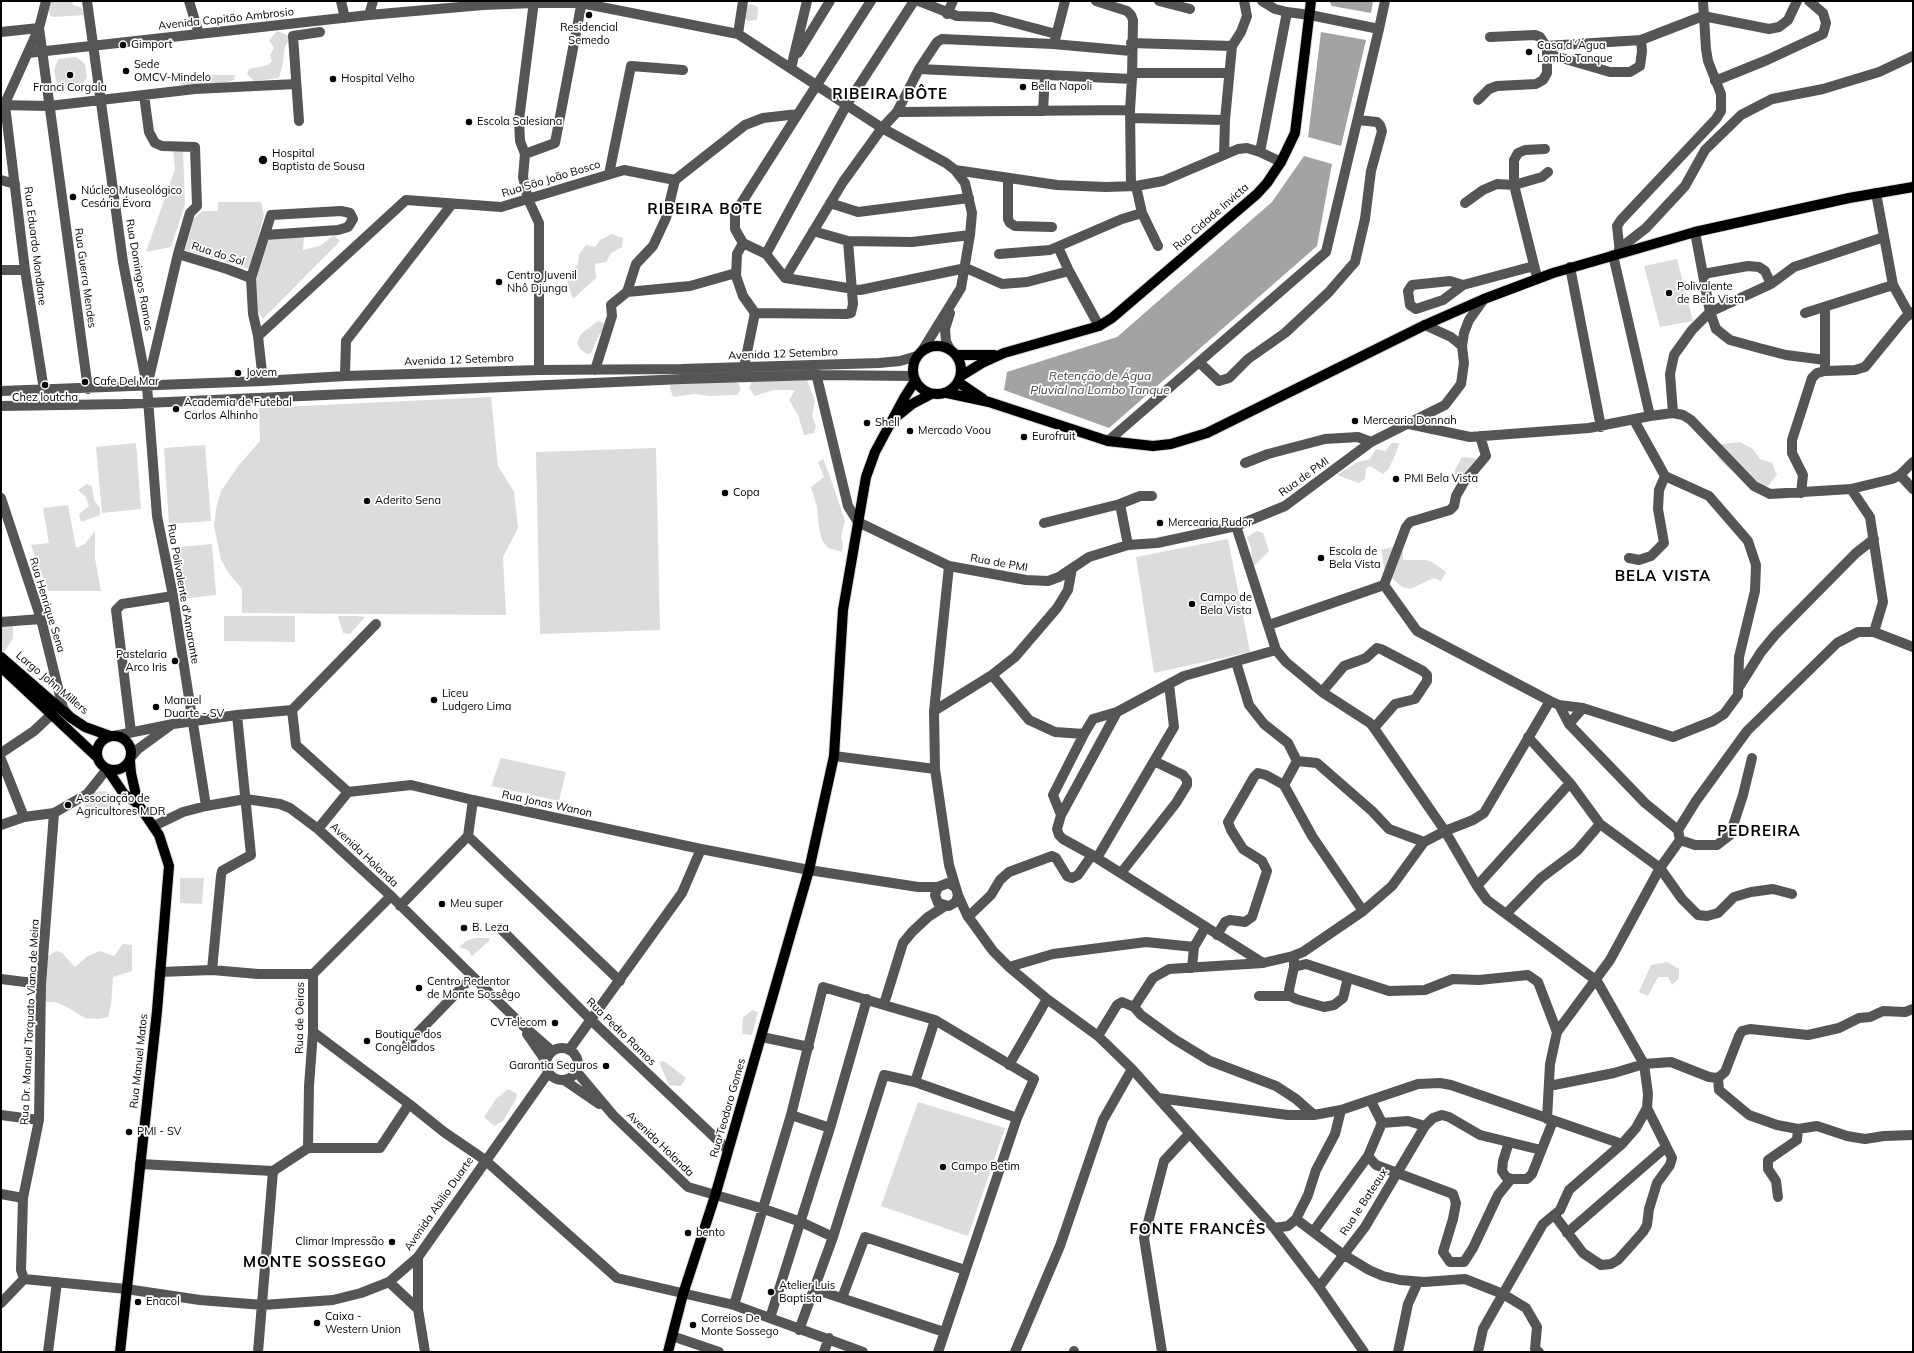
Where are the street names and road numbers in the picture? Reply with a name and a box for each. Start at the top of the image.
street label: Avenida Capitão Ambrosio [158,5,294,33]
street label: Rua São João Bosco [500,158,602,200]
street label: Rua Cidade Invicta [1171,181,1251,253]
street label: Rua Eduardo Mondlane [21,186,49,306]
street label: Rua Domingos Ramos [123,218,155,332]
street label: Rua Guerra Mendes [71,227,99,329]
street label: Rua do Sol [190,239,246,269]
street label: Avenida 12 Setembro [728,345,838,363]
street label: Avenida 12 Setembro [404,351,514,369]
street label: Rua de PMI [1277,455,1331,499]
street label: Rua Polivalente d'Amarante [164,523,202,665]
street label: Rua de PMI [969,551,1029,575]
street label: Rua Henrique Sena [26,556,68,654]
street label: Largo John Millers [13,649,91,717]
street label: Rua Jonas Wanon [501,788,593,820]
street label: Avenida Holanda [327,820,401,890]
street label: Rua Dr. Manuel Torquato Viana de Meira [18,919,42,1125]
street label: Rua de Oeiras [293,982,307,1054]
street label: Rua Pedro Ramos [583,995,659,1069]
street label: Rua Manuel Matos [127,1013,151,1109]
street label: Rua Teodoro Gomes [707,1057,749,1159]
street label: Avenida Holanda [624,1109,696,1179]
street label: Avenida Abilio Duarte [402,1155,476,1253]
street label: Rua le Bateaux [1337,1166,1391,1238]

